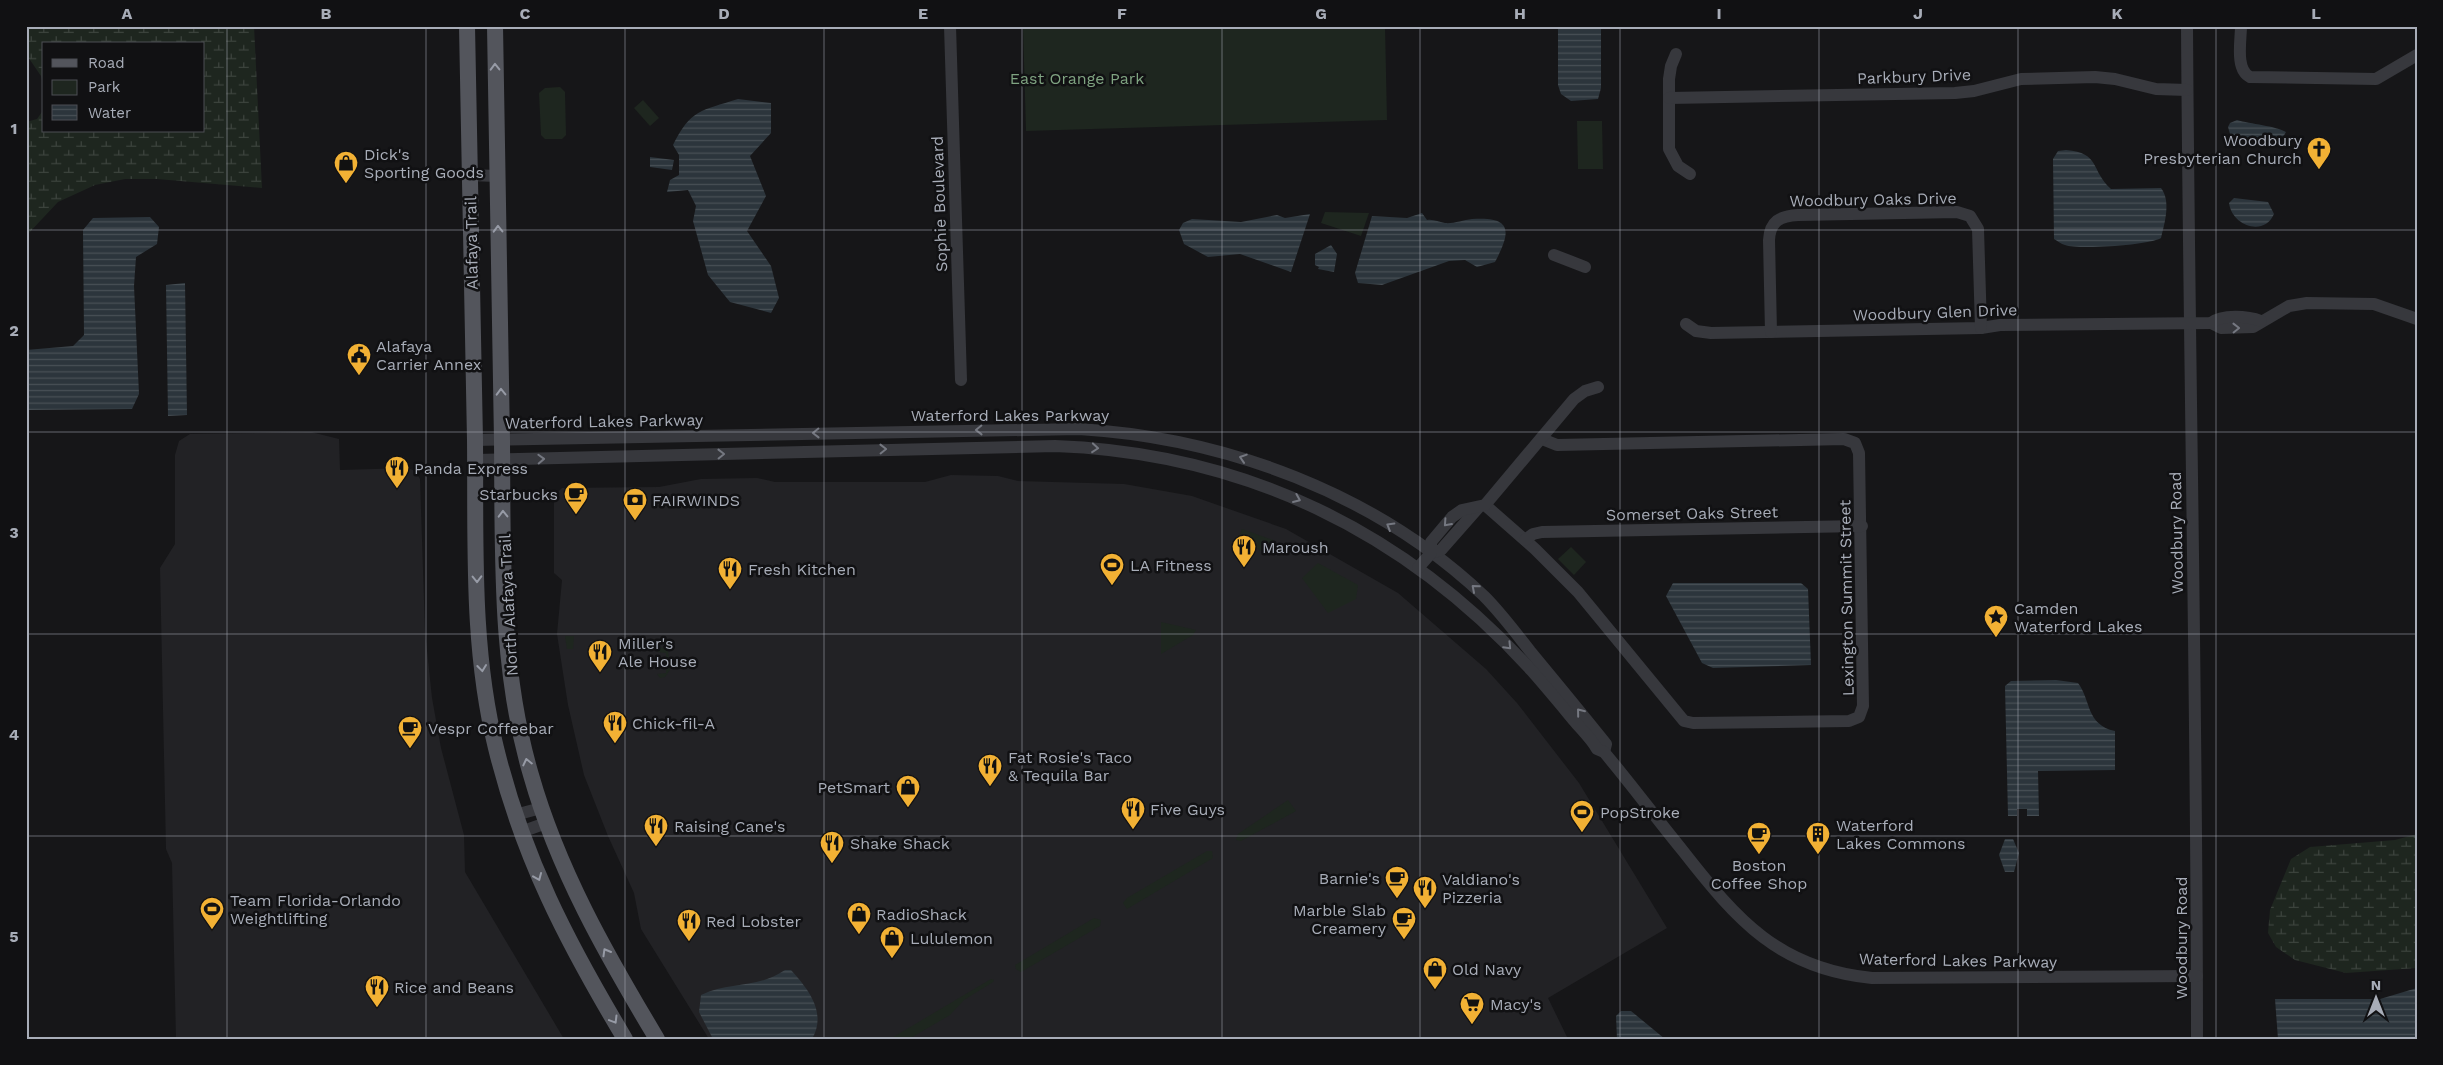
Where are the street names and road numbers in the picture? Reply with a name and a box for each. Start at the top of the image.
street label: Parkbury Drive [1857,65,1971,88]
street label: Sophie Boulevard [928,136,951,272]
street label: Woodbury Oaks Drive [1789,189,1957,210]
street label: Alafaya Trail [461,196,482,290]
street label: Woodbury Glen Drive [1852,300,2018,325]
street label: Waterford Lakes Parkway [911,406,1110,425]
street label: Waterford Lakes Parkway [505,410,704,433]
street label: Woodbury Road [2166,471,2187,595]
street label: Lexington Summit Street [1835,499,1858,696]
street label: Somerset Oaks Street [1606,502,1778,525]
street label: North Alafaya Trail [495,533,522,677]
street label: Woodbury Road [2172,877,2191,999]
street label: Waterford Lakes Parkway [1859,949,2058,972]

